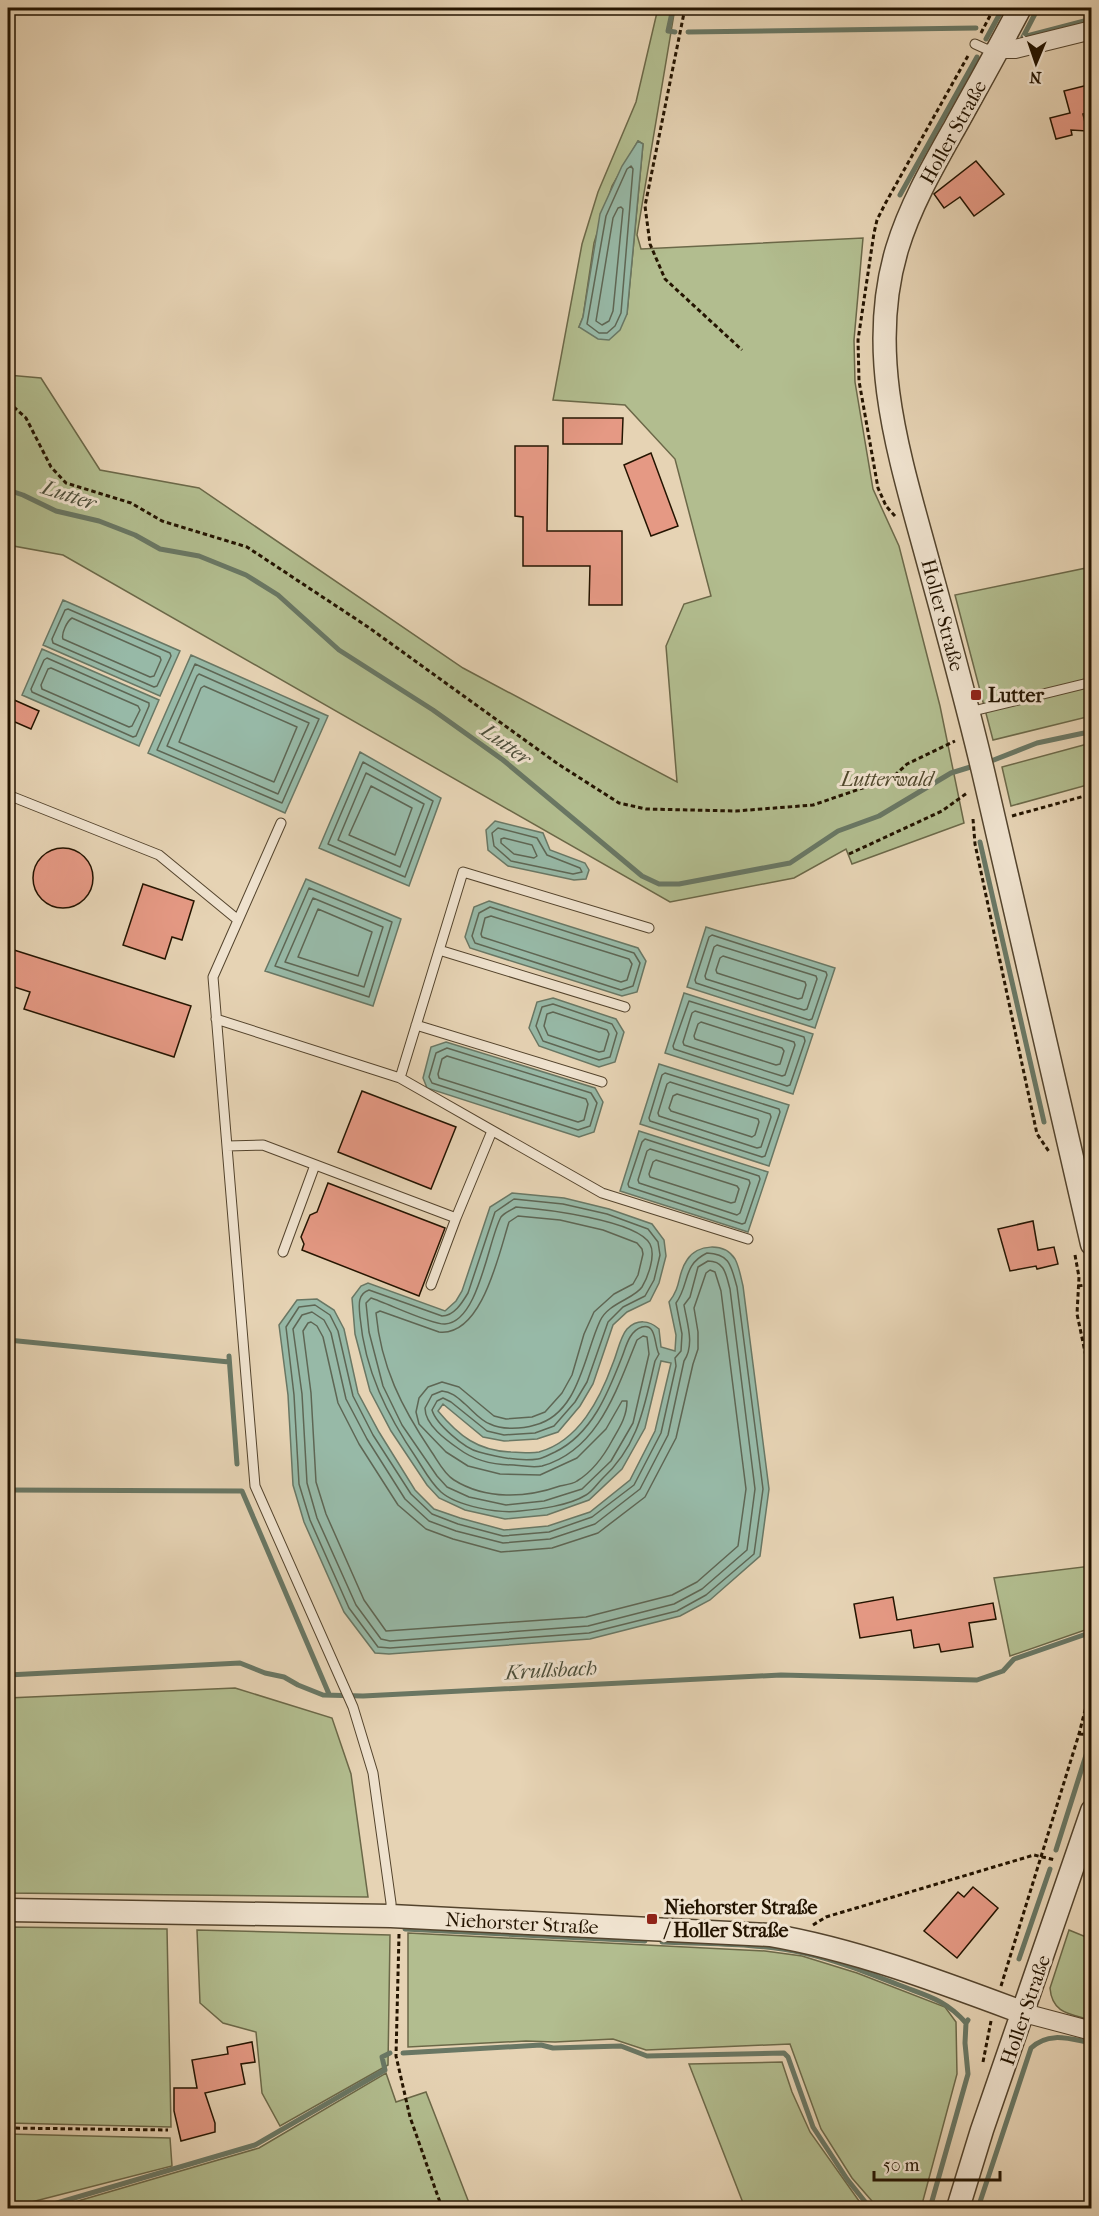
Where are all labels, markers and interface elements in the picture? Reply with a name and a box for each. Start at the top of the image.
north arrow [1006,33,1066,93]
text: N [1028,68,1042,87]
street label: Holler Straße [915,76,991,188]
water label: Lutter [37,474,101,515]
street label: Holler Straße [916,556,969,674]
place label: Lutter [988,684,1044,707]
marker: Lutter [969,688,983,702]
water label: Lutter [475,717,537,771]
park label: Lutterwald [839,768,936,791]
water label: Krullsbach [502,1656,598,1684]
place label: Niehorster Straße / Holler Straße [663,1896,818,1942]
street label: Niehorster Straße [445,1908,599,1939]
marker: Niehorster Straße / Holler Straße [645,1912,659,1926]
street label: Holler Straße [996,1952,1055,2068]
scale bar [874,2144,1000,2182]
text: 50 m [883,2155,920,2176]

